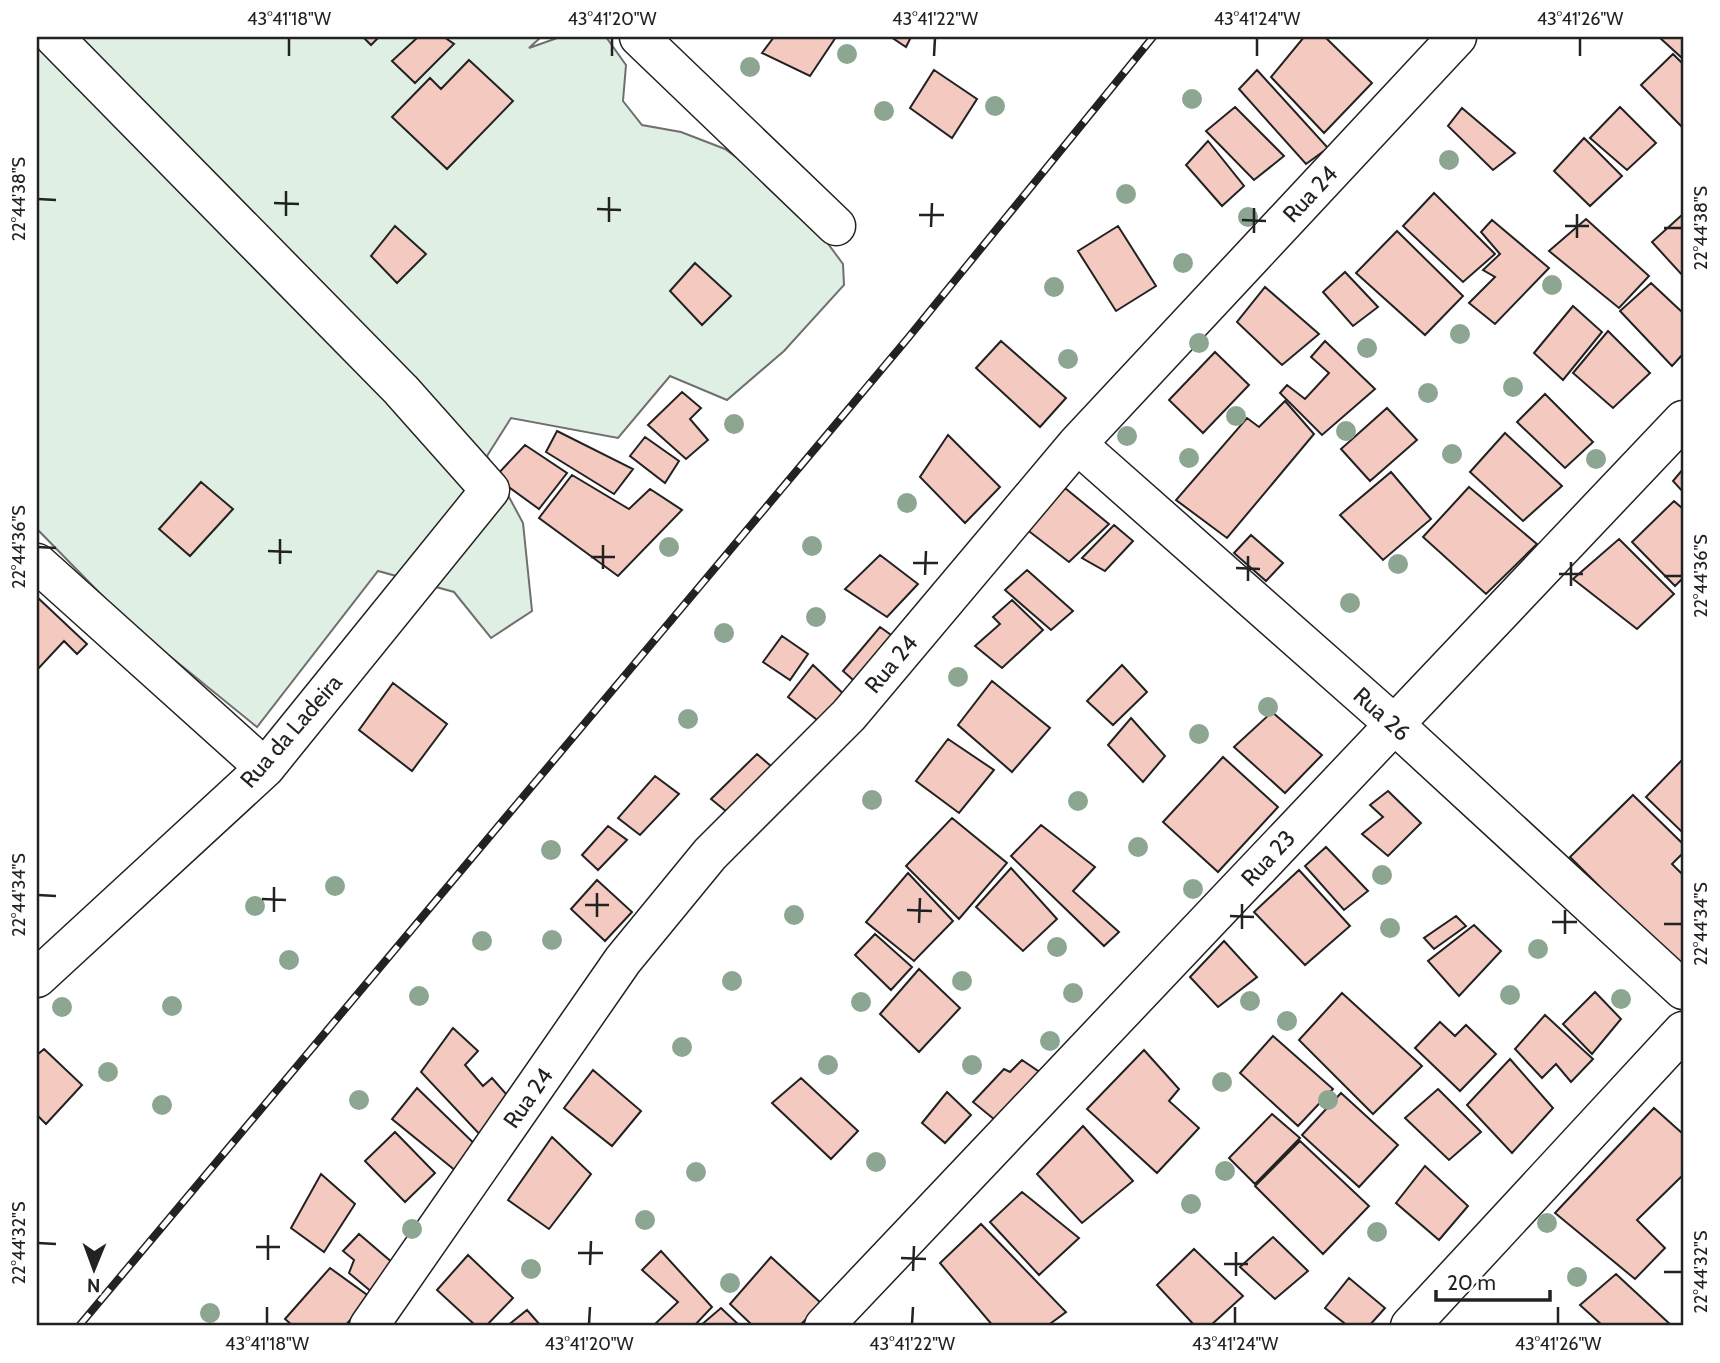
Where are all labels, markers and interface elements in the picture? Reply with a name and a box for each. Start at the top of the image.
text: 43°41'18"W [247,8,331,30]
text: 43°41'20"W [567,8,657,30]
text: 43°41'22"W [892,8,978,30]
text: 43°41'24"W [1214,8,1300,30]
text: 43°41'26"W [1537,8,1623,30]
text: 22°44'38"S [8,157,30,241]
street label: Rua 24 [1277,160,1343,228]
text: 22°44'38"S [1690,186,1712,270]
text: 22°44'36"S [8,505,30,589]
text: 22°44'36"S [1690,534,1712,618]
street label: Rua 24 [859,629,923,699]
street label: Rua da Ladeira [234,669,348,793]
street label: Rua 26 [1348,681,1416,747]
street label: Rua 23 [1235,824,1301,892]
text: 22°44'34"S [8,853,30,937]
text: 22°44'34"S [1690,882,1712,966]
street label: Rua 24 [497,1062,559,1134]
text: 22°44'32"S [8,1202,30,1284]
text: 22°44'32"S [1690,1231,1712,1313]
north arrow [60,1234,130,1304]
scale bar [1436,1258,1550,1302]
text: 20 m [1447,1270,1496,1295]
text: N [87,1274,101,1297]
text: 43°41'18"W [225,1333,309,1355]
text: 43°41'20"W [544,1333,634,1355]
text: 43°41'22"W [869,1333,955,1355]
text: 43°41'24"W [1192,1333,1278,1355]
text: 43°41'26"W [1515,1333,1601,1355]

